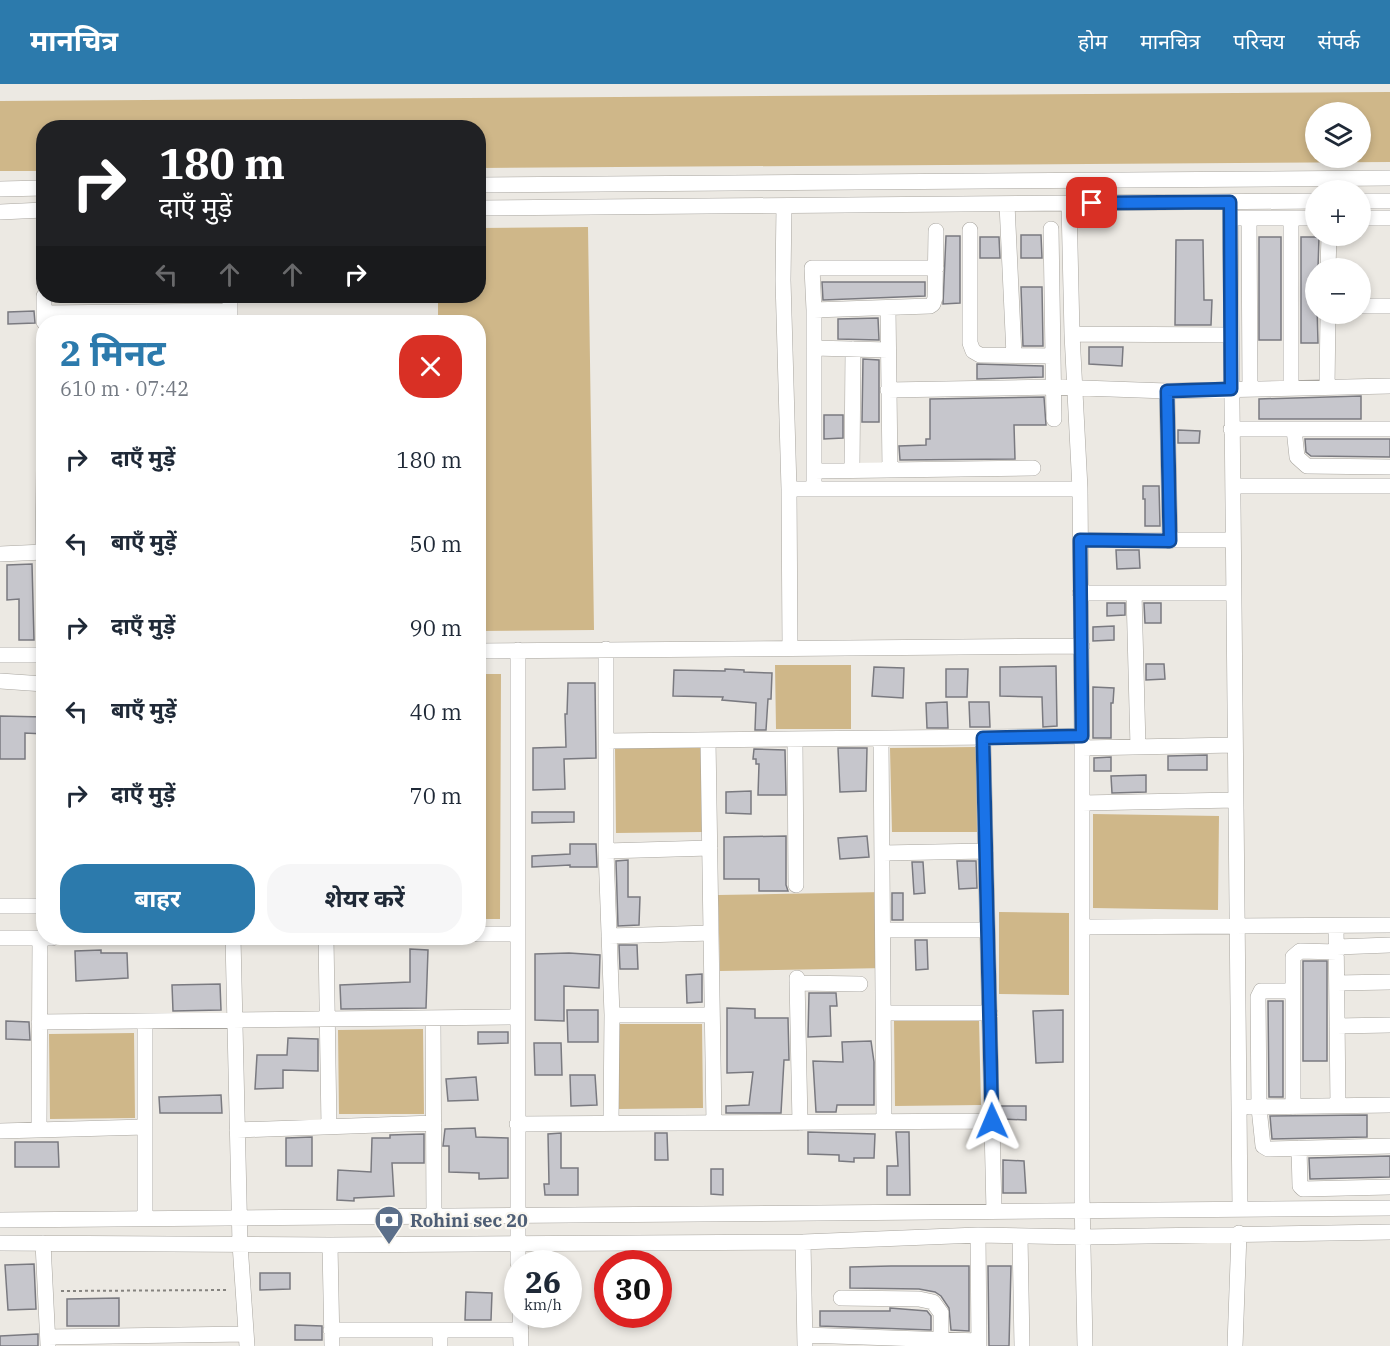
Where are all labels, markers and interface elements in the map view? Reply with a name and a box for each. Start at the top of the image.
text: मानचित्र [30,22,118,59]
text: होम [1078,27,1107,55]
text: मानचित्र [1140,27,1200,55]
text: परिचय [1233,27,1285,55]
text: संपर्क [1318,27,1360,55]
map controls [1305,102,1371,324]
button: layers [1305,102,1371,168]
text: 180 m [159,136,285,191]
icon: right [60,144,138,222]
pin [1066,177,1117,228]
button: + [1305,180,1371,246]
icon: arrive [1075,186,1108,219]
text: दाएँ मुड़ें [159,189,232,224]
icon: left [150,258,183,291]
icon: ahead [213,258,246,291]
icon: ahead [276,258,309,291]
icon: right [339,258,372,291]
button: − [1305,258,1371,324]
text: 2 मिनट [60,329,166,376]
button: close [399,335,462,398]
text: 610 m · 07:42 [60,375,189,402]
icon: right [60,443,93,476]
text: दाएँ मुड़ें [111,443,175,472]
text: 180 m [396,445,462,474]
icon: left [60,527,93,560]
text: बाएँ मुड़ें [111,527,176,556]
text: 50 m [410,529,462,558]
icon: right [60,611,93,644]
text: दाएँ मुड़ें [111,611,175,640]
text: 90 m [410,613,462,642]
icon: left [60,695,93,728]
text: बाएँ मुड़ें [111,695,176,724]
text: 40 m [410,697,462,726]
icon: right [60,779,93,812]
text: दाएँ मुड़ें [111,779,175,808]
text: 70 m [410,781,462,810]
button: बाहर [60,864,255,933]
button: शेयर करें [267,864,462,933]
position arrow [960,1089,1024,1153]
bank icon: Rohini sec 20 [373,1204,405,1246]
place label: Rohini sec 20 [410,1209,528,1232]
speed limit sign: 30 [594,1250,672,1328]
text: 26 [525,1262,561,1301]
text: km/h [524,1295,562,1314]

